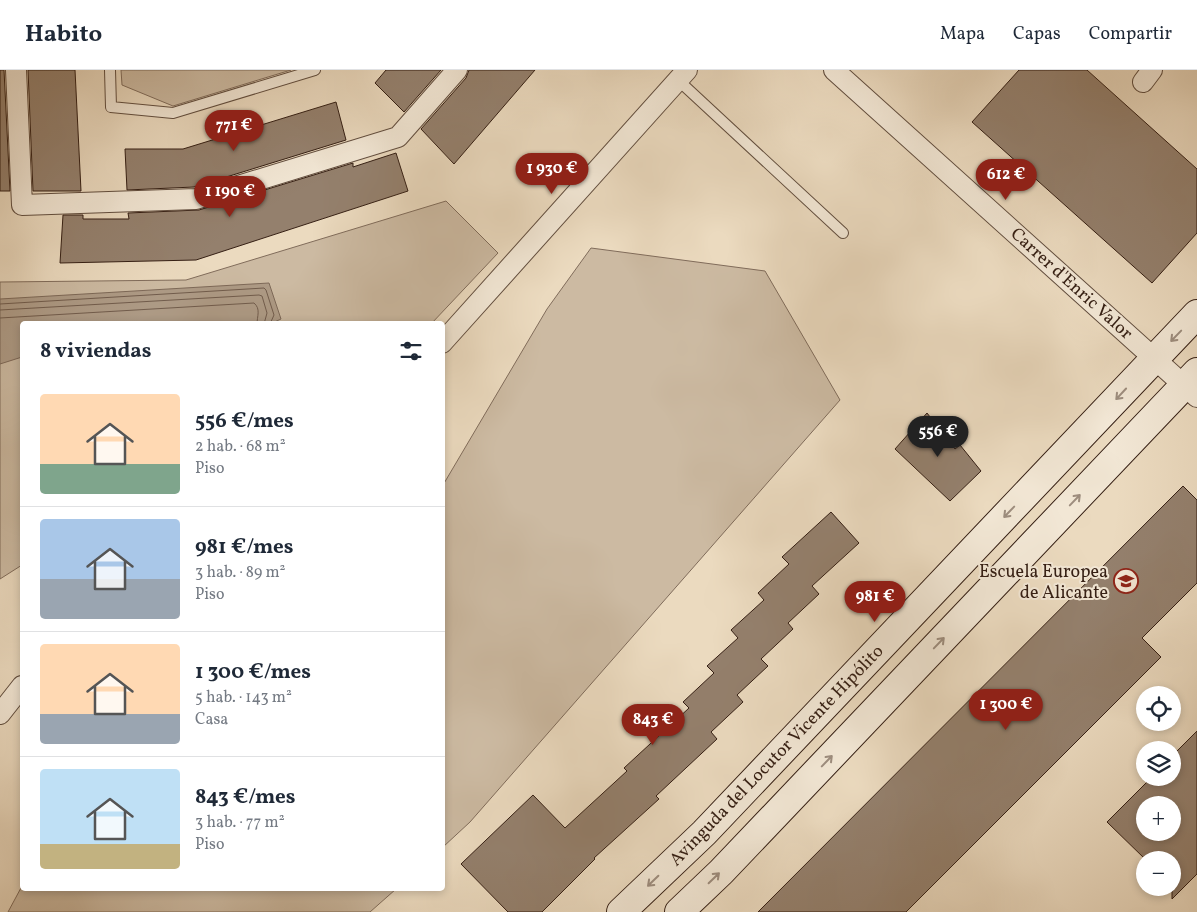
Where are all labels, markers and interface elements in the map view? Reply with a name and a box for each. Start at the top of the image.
text: Habito [25,18,102,52]
text: Mapa [940,22,985,47]
text: Capas [1013,22,1061,47]
text: Compartir [1089,22,1172,47]
pin: 771 € [199,109,269,152]
text: 771 € [216,115,252,137]
pin: 1 930 € [506,152,598,195]
text: 1 930 € [526,158,578,180]
pin: 612 € [971,158,1041,201]
text: 612 € [987,164,1025,186]
pin: 1 190 € [184,176,276,218]
text: 1 190 € [205,181,255,203]
street label: Carrer d'Enric Valor [1004,222,1138,346]
one-way arrow [1170,330,1182,343]
text: 8 viviendas [40,337,151,366]
icon: filters [397,337,425,365]
one-way arrow [1115,388,1127,401]
text: 556 €/mes [195,407,294,436]
icon: home [80,414,140,474]
pin: 556 € [903,416,973,458]
text: 556 € [918,421,958,443]
text: 2 hab. · 68 m² [195,436,286,458]
text: Piso [195,458,224,480]
one-way arrow [1069,494,1081,507]
one-way arrow [1003,506,1015,519]
text: 981 €/mes [195,533,293,562]
icon: home [80,539,140,599]
place label: Escuela Europea de Alicante [979,560,1108,606]
text: 3 hab. · 89 m² [195,562,286,584]
school or university icon: Escuela Europea de Alicante [1113,568,1139,594]
pin: 981 € [840,580,910,623]
text: Piso [195,584,224,606]
text: 981 € [856,586,894,608]
one-way arrow [933,637,945,650]
street label: Avinguda del Locutor Vicente Hipólito [664,640,890,872]
text: 1 300 €/mes [195,658,311,687]
icon: home [80,664,140,724]
map controls [1136,686,1181,896]
button: locate [1136,686,1181,731]
text: 5 hab. · 143 m² [195,687,292,709]
pin: 1 300 € [960,688,1052,731]
text: 1 300 € [980,694,1032,716]
pin: 843 € [618,704,688,746]
text: Casa [195,709,228,731]
text: 843 € [633,709,673,731]
button: layers [1136,741,1181,786]
one-way arrow [820,755,833,767]
text: 843 €/mes [195,783,296,812]
icon: home [80,789,140,849]
button: + [1136,796,1181,841]
text: 3 hab. · 77 m² [195,812,285,834]
text: Piso [195,834,224,856]
button: − [1136,851,1181,896]
one-way arrow [708,872,720,884]
one-way arrow [647,875,660,887]

